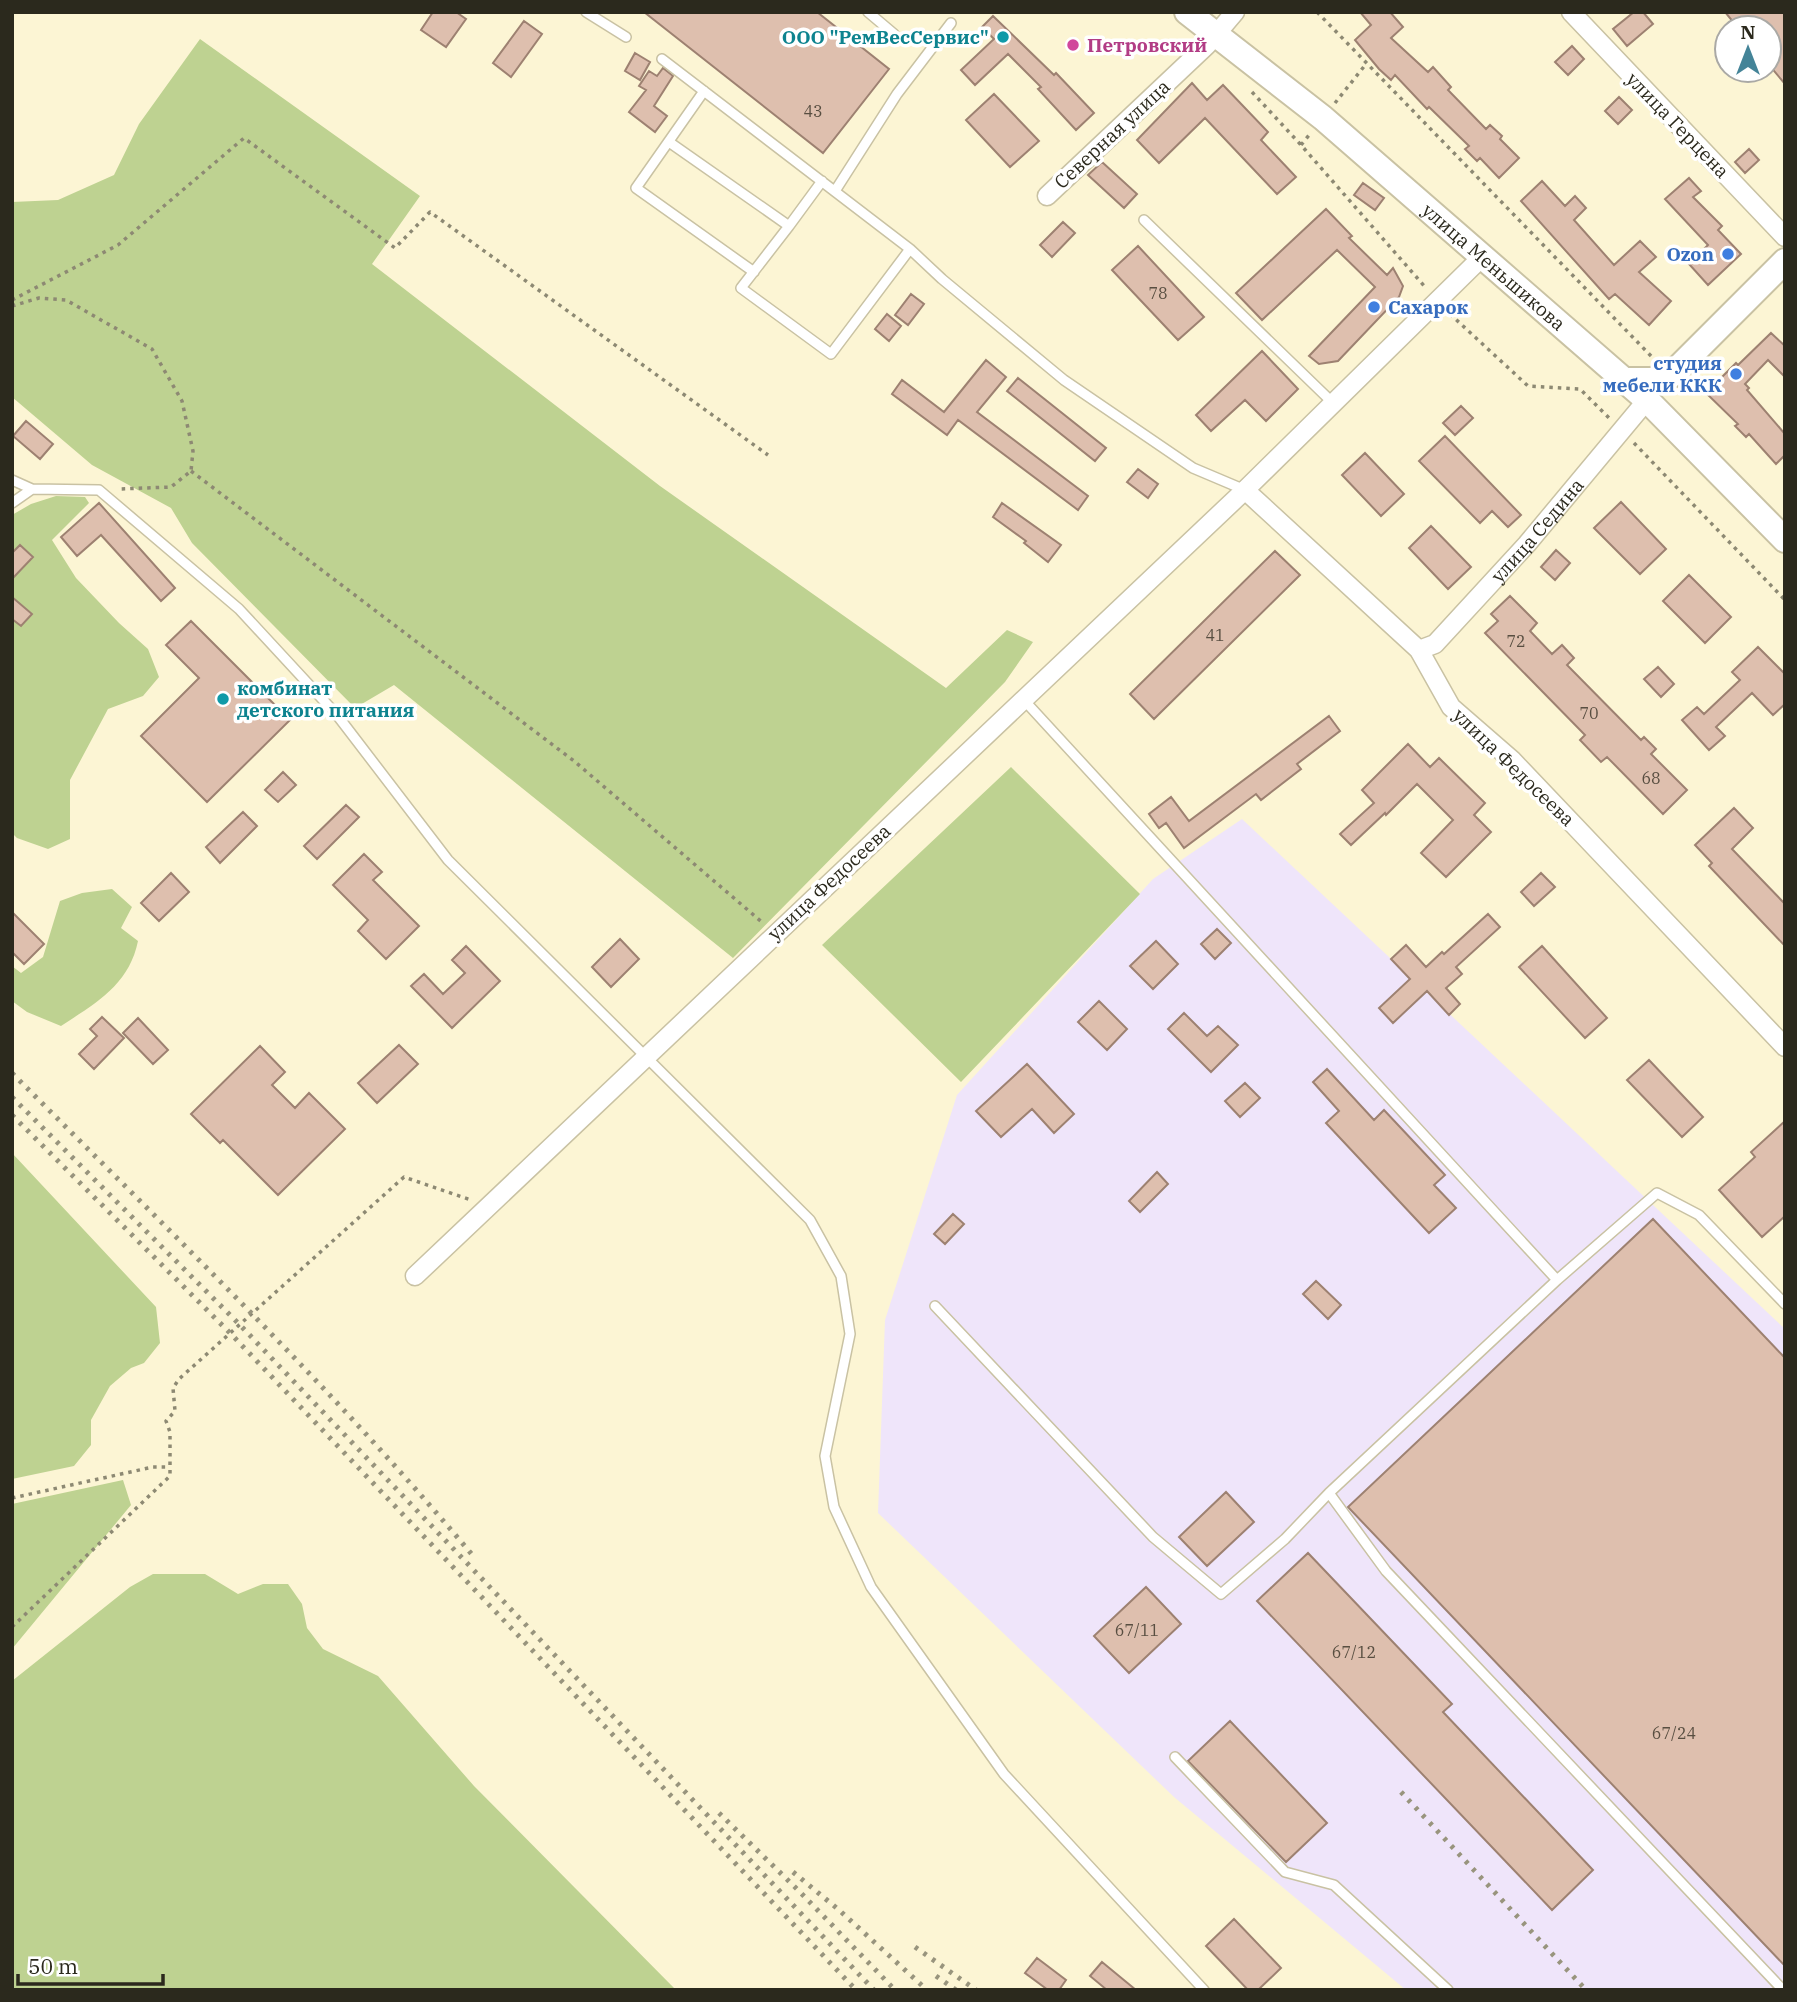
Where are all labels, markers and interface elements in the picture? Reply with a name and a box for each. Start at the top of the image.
north arrow [1713,14,1783,84]
text: N [1740,20,1756,44]
place label: ООО "РемВесСервис" [782,25,989,49]
marker: ООО "РемВесСервис" [995,29,1011,45]
place label: Петровский [1087,33,1207,57]
marker: Петровский [1065,37,1081,53]
street label: улица Герцена [1622,67,1734,183]
street label: Северная улица [1049,74,1175,194]
house number: 43 [803,101,823,121]
street label: улица Меньшикова [1417,198,1570,336]
place label: Ozon [1666,242,1714,266]
marker: Ozon [1720,246,1736,262]
house number: 78 [1148,283,1168,303]
place label: Сахарок [1388,295,1468,319]
marker: Сахарок [1366,299,1382,315]
place label: студия мебели ККК [1603,351,1722,397]
marker: студия мебели ККК [1728,366,1744,382]
street label: улица Седина [1486,473,1589,587]
house number: 41 [1205,625,1225,645]
house number: 72 [1506,631,1526,651]
place label: комбинат детского питания [237,676,414,722]
marker: комбинат детского питания [215,691,231,707]
street label: улица Федосеева [1448,703,1580,831]
house number: 70 [1579,703,1599,723]
house number: 68 [1641,768,1661,788]
street label: улица Федосеева [762,819,896,945]
house number: 67/11 [1115,1620,1159,1640]
house number: 67/12 [1332,1642,1376,1662]
house number: 67/24 [1652,1723,1696,1743]
scale bar [18,1942,163,1986]
text: 50 m [28,1952,78,1980]

